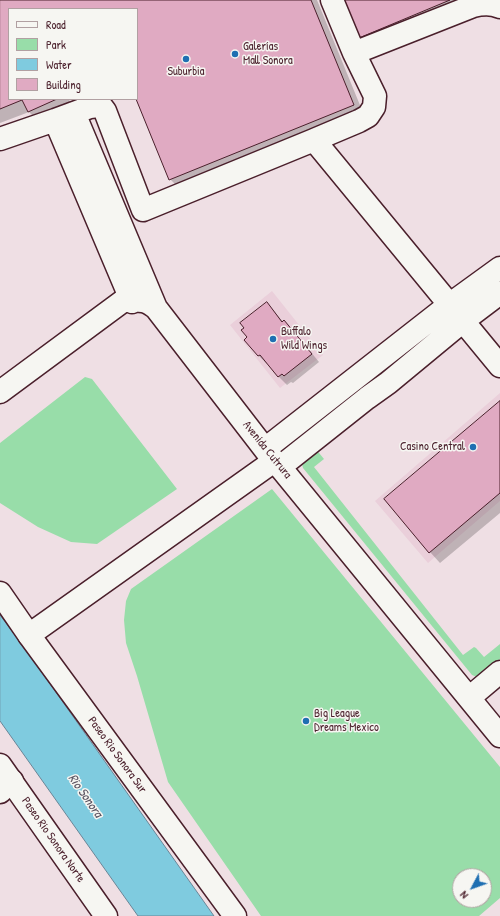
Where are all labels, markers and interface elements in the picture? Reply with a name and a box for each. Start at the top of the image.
legend [8,8,138,100]
text: Road [46,16,66,33]
text: Park [46,36,66,53]
place label: Galerías Mall Sonora [243,40,293,68]
marker: Galerías Mall Sonora [230,49,240,59]
marker: Suburbia [181,54,191,64]
text: Water [46,56,72,73]
place label: Suburbia [167,65,205,79]
text: Building [46,76,81,93]
place label: Buffalo Wild Wings [281,325,327,353]
marker: Buffalo Wild Wings [268,334,278,344]
street label: Avenida Cutrura [239,418,295,482]
place label: Casino Central [400,440,465,454]
marker: Casino Central [468,442,478,452]
place label: Big League Dreams Mexico [314,707,379,735]
street label: Paseo Rio Sonora Sur [84,714,150,796]
marker: Big League Dreams Mexico [301,716,311,726]
water label: Rio Sonora [64,771,106,821]
street label: Paseo Rio Sonora Norte [18,795,88,885]
north arrow [452,868,492,908]
text: N [456,888,471,902]

